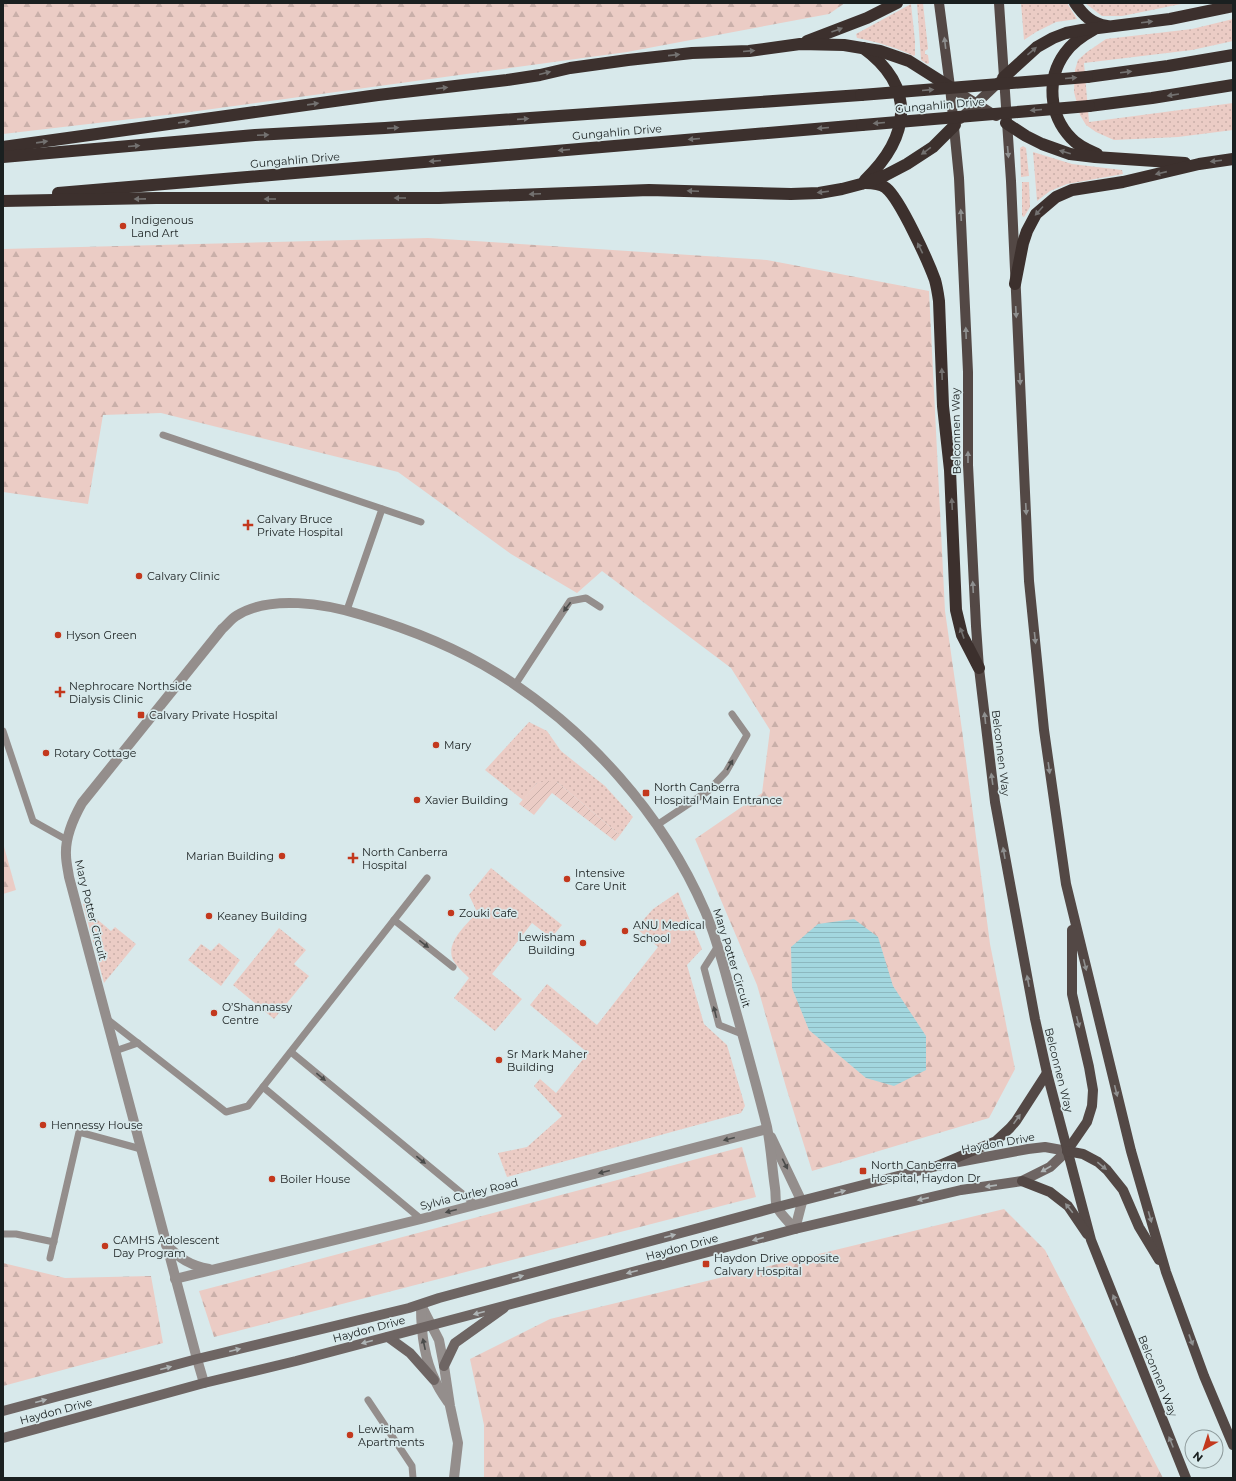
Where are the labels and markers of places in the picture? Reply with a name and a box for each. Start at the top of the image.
place label: Indigenous Land Art [131,213,194,240]
marker: Indigenous Land Art [118,221,128,231]
place label: Calvary Bruce Private Hospital [257,512,343,539]
marker: Calvary Bruce Private Hospital [242,519,254,531]
place label: Calvary Clinic [147,569,220,583]
marker: Calvary Clinic [134,571,144,581]
place label: Hyson Green [66,628,137,642]
marker: Hyson Green [53,630,63,640]
place label: Nephrocare Northside Dialysis Clinic [69,679,192,706]
marker: Nephrocare Northside Dialysis Clinic [54,686,66,698]
place label: Calvary Private Hospital [149,708,278,722]
marker: Calvary Private Hospital [136,710,146,720]
place label: Mary [444,738,471,752]
marker: Mary [431,740,441,750]
place label: Rotary Cottage [54,746,137,760]
marker: Rotary Cottage [41,748,51,758]
place label: North Canberra Hospital Main Entrance [654,780,783,807]
marker: North Canberra Hospital Main Entrance [641,788,651,798]
place label: Xavier Building [425,793,508,807]
marker: Xavier Building [412,795,422,805]
place label: North Canberra Hospital [362,845,448,872]
place label: Marian Building [186,849,274,863]
marker: Marian Building [277,851,287,861]
marker: North Canberra Hospital [347,852,359,864]
place label: Intensive Care Unit [575,866,627,893]
marker: Intensive Care Unit [562,874,572,884]
place label: Zouki Cafe [459,906,518,920]
marker: Zouki Cafe [446,908,456,918]
place label: Keaney Building [217,909,307,923]
marker: Keaney Building [204,911,214,921]
place label: ANU Medical School [633,918,705,945]
marker: ANU Medical School [620,926,630,936]
place label: Lewisham Building [518,930,575,957]
marker: Lewisham Building [578,938,588,948]
place label: O’Shannassy Centre [222,1000,292,1027]
marker: O’Shannassy Centre [209,1008,219,1018]
place label: Sr Mark Maher Building [507,1047,587,1074]
marker: Sr Mark Maher Building [494,1055,504,1065]
place label: Hennessy House [51,1118,143,1132]
marker: Hennessy House [38,1120,48,1130]
place label: North Canberra Hospital, Haydon Dr [871,1158,981,1185]
marker: North Canberra Hospital, Haydon Dr [858,1166,868,1176]
place label: Boiler House [280,1172,351,1186]
marker: Boiler House [267,1174,277,1184]
place label: CAMHS Adolescent Day Program [113,1233,220,1260]
marker: CAMHS Adolescent Day Program [100,1241,110,1251]
place label: Haydon Drive opposite Calvary Hospital [714,1251,840,1278]
marker: Haydon Drive opposite Calvary Hospital [701,1259,711,1269]
place label: Lewisham Apartments [358,1422,425,1449]
marker: Lewisham Apartments [345,1430,355,1440]

